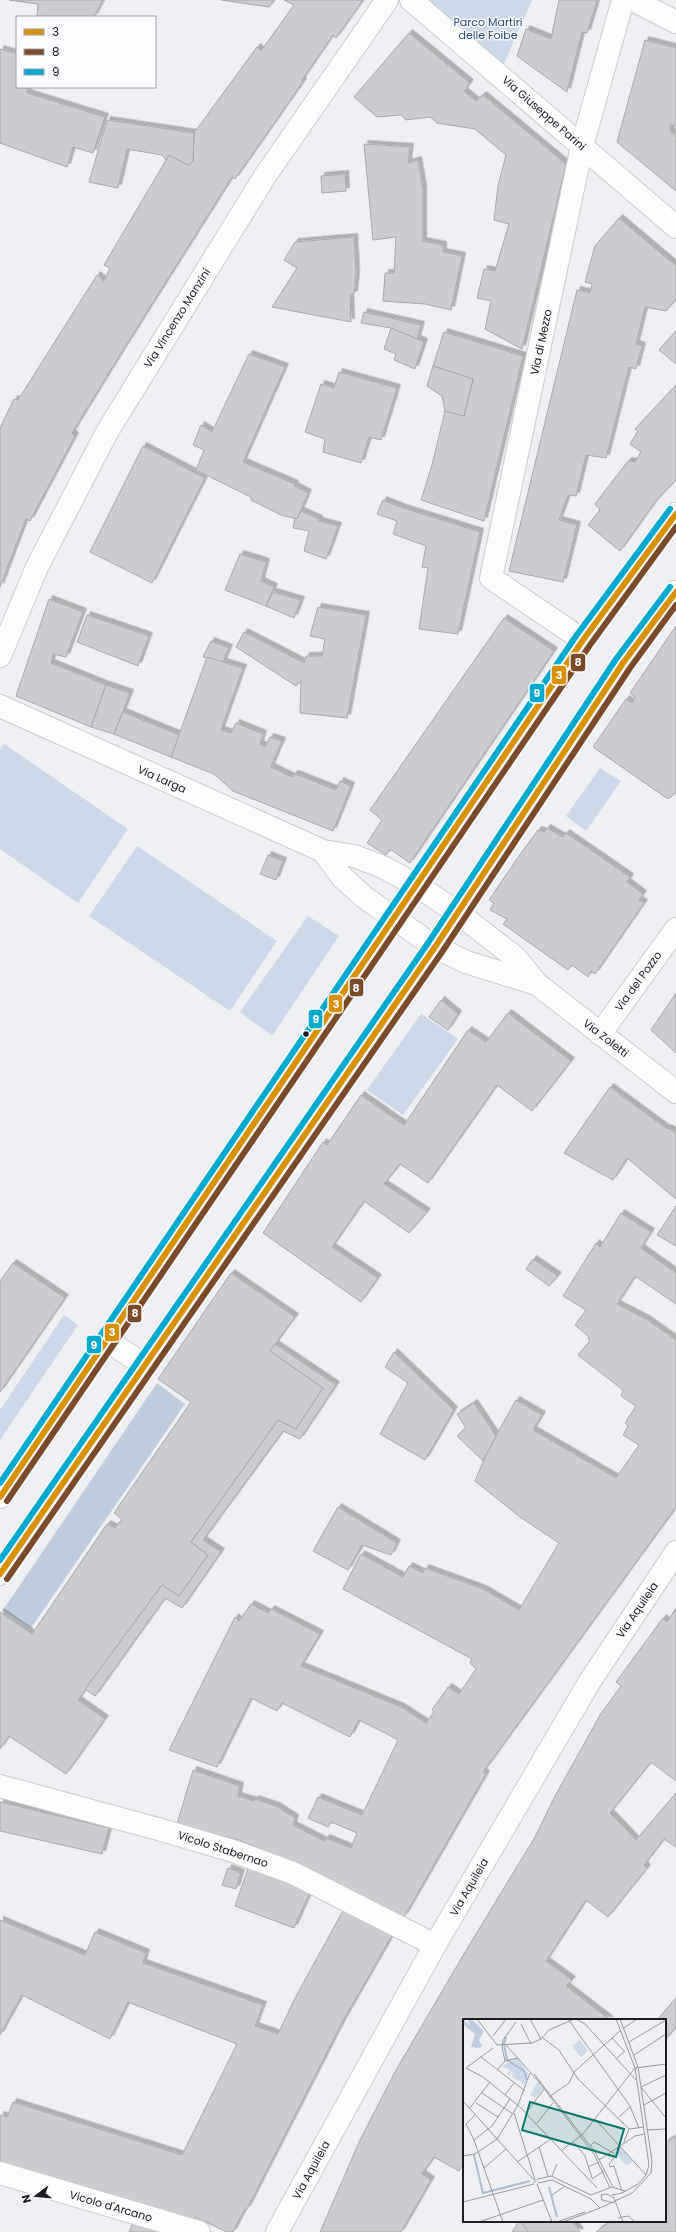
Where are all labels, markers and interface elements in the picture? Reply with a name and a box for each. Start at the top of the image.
park label: Parco Martiri delle Foibe [453,14,523,43]
legend [16,16,156,88]
text: 3 [52,23,59,40]
text: 8 [52,43,60,60]
text: 9 [52,63,60,80]
street label: Via Giuseppe Parini [499,72,590,154]
street label: Via Vincenzo Manzini [140,265,214,371]
street label: Via di Mezzo [526,308,556,376]
line badge: 8 [570,653,586,672]
text: 8 [574,654,582,670]
line badge: 3 [551,665,567,685]
text: 3 [556,667,563,683]
line badge: 9 [529,683,545,703]
text: 9 [534,685,541,701]
street label: Via Larga [135,761,189,797]
street label: Via del Pozzo [611,948,665,1014]
line badge: 8 [349,978,364,997]
text: 8 [352,980,360,996]
line badge: 3 [328,994,343,1013]
text: 3 [333,996,340,1012]
line badge: 9 [308,1009,323,1029]
text: 9 [313,1011,320,1027]
street label: Via Zoletti [580,1015,632,1061]
unlabelled marker [301,1029,311,1039]
line badge: 8 [127,1304,142,1323]
text: 8 [131,1305,139,1321]
line badge: 3 [104,1323,120,1342]
text: 3 [109,1324,116,1340]
line badge: 9 [86,1335,102,1354]
text: 9 [91,1337,98,1353]
street label: Via Aquileia [612,1579,662,1641]
street label: Vicolo Stabernao [176,1827,270,1871]
street label: Via Aquileia [446,1855,492,1919]
inset map [463,2019,666,2222]
street label: Via Aquileia [288,2138,334,2202]
north arrow [16,2176,56,2216]
street label: Vicolo d'Arcano [68,2187,154,2225]
text: N [18,2193,35,2205]

